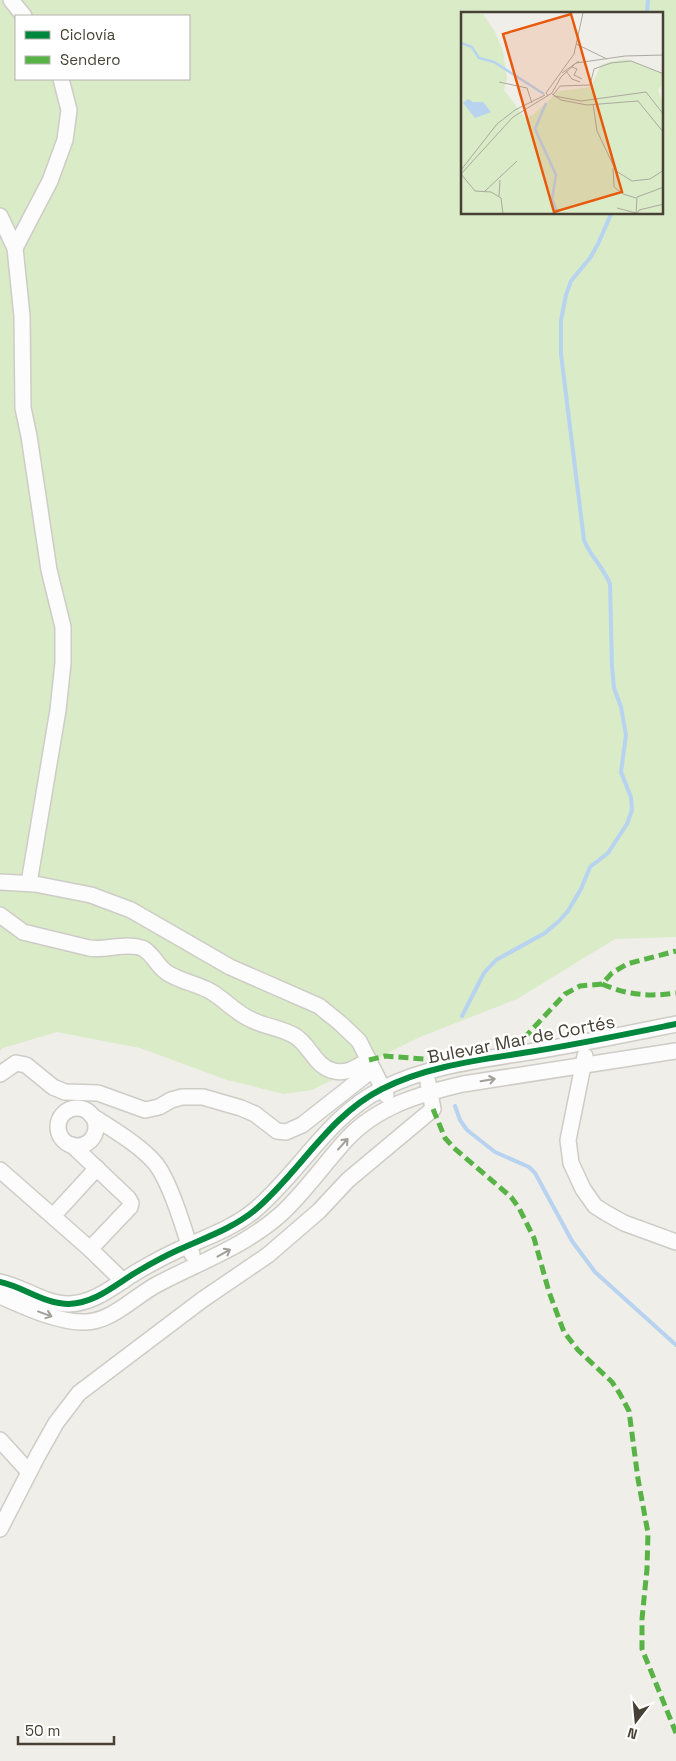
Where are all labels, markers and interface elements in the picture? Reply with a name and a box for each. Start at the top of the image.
inset map [461,12,664,215]
legend [15,15,190,80]
text: Ciclovía [60,25,116,44]
text: Sendero [60,50,120,69]
street label: Bulevar Mar de Cortés [425,1010,617,1068]
one-way arrow [480,1075,496,1085]
one-way arrow [337,1137,349,1150]
one-way arrow [217,1247,231,1257]
one-way arrow [37,1310,53,1319]
north arrow [611,1696,661,1746]
scale bar [18,1714,114,1746]
text: 50 m [25,1721,60,1740]
text: N [625,1724,639,1743]

